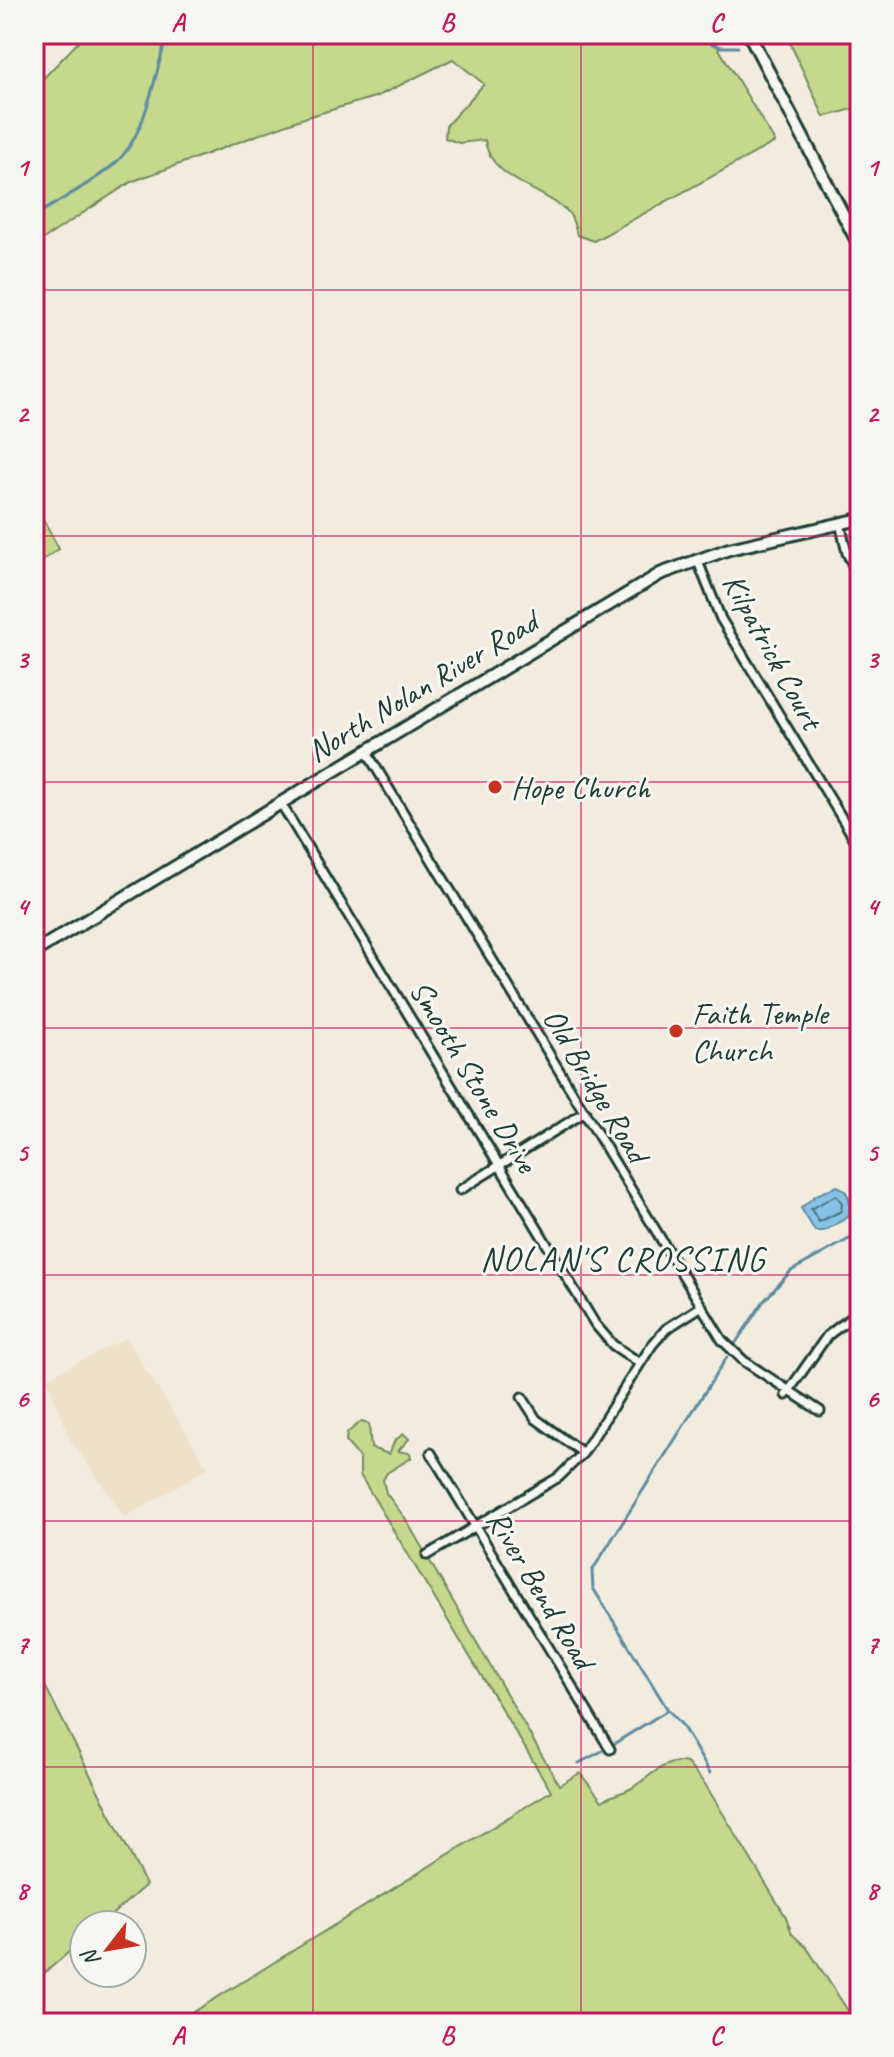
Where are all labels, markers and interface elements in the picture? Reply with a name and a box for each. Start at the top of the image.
text: A [171,6,186,39]
text: B [440,6,456,39]
text: C [710,6,726,39]
text: 1 [16,151,31,184]
text: 1 [866,151,881,184]
text: 2 [16,397,30,430]
text: 2 [866,397,880,430]
street label: Kilpatrick Court [713,566,834,739]
street label: North Nolan River Road [299,599,550,771]
text: 3 [16,643,30,676]
text: 3 [866,643,880,676]
place label: Hope Church [511,767,651,808]
marker: Hope Church [486,778,504,796]
text: 4 [16,890,31,923]
text: 4 [866,890,881,923]
street label: Smooth Stone Drive [400,973,548,1182]
place label: Faith Temple Church [692,993,830,1071]
street label: Old Bridge Road [533,1000,660,1174]
marker: Faith Temple Church [667,1022,685,1040]
text: 5 [16,1136,30,1169]
text: 5 [866,1136,880,1169]
district label: NOLAN'S CROSSING [480,1237,767,1280]
text: 6 [16,1382,30,1415]
text: 6 [866,1382,880,1415]
street label: River Bend Road [477,1503,607,1681]
text: 7 [16,1628,30,1661]
text: 7 [866,1628,880,1661]
text: 8 [16,1874,31,1907]
text: 8 [866,1874,881,1907]
north arrow [68,1909,148,1989]
text: N [74,1943,107,1972]
text: A [171,2019,186,2052]
text: B [440,2019,456,2052]
text: C [710,2019,726,2052]

